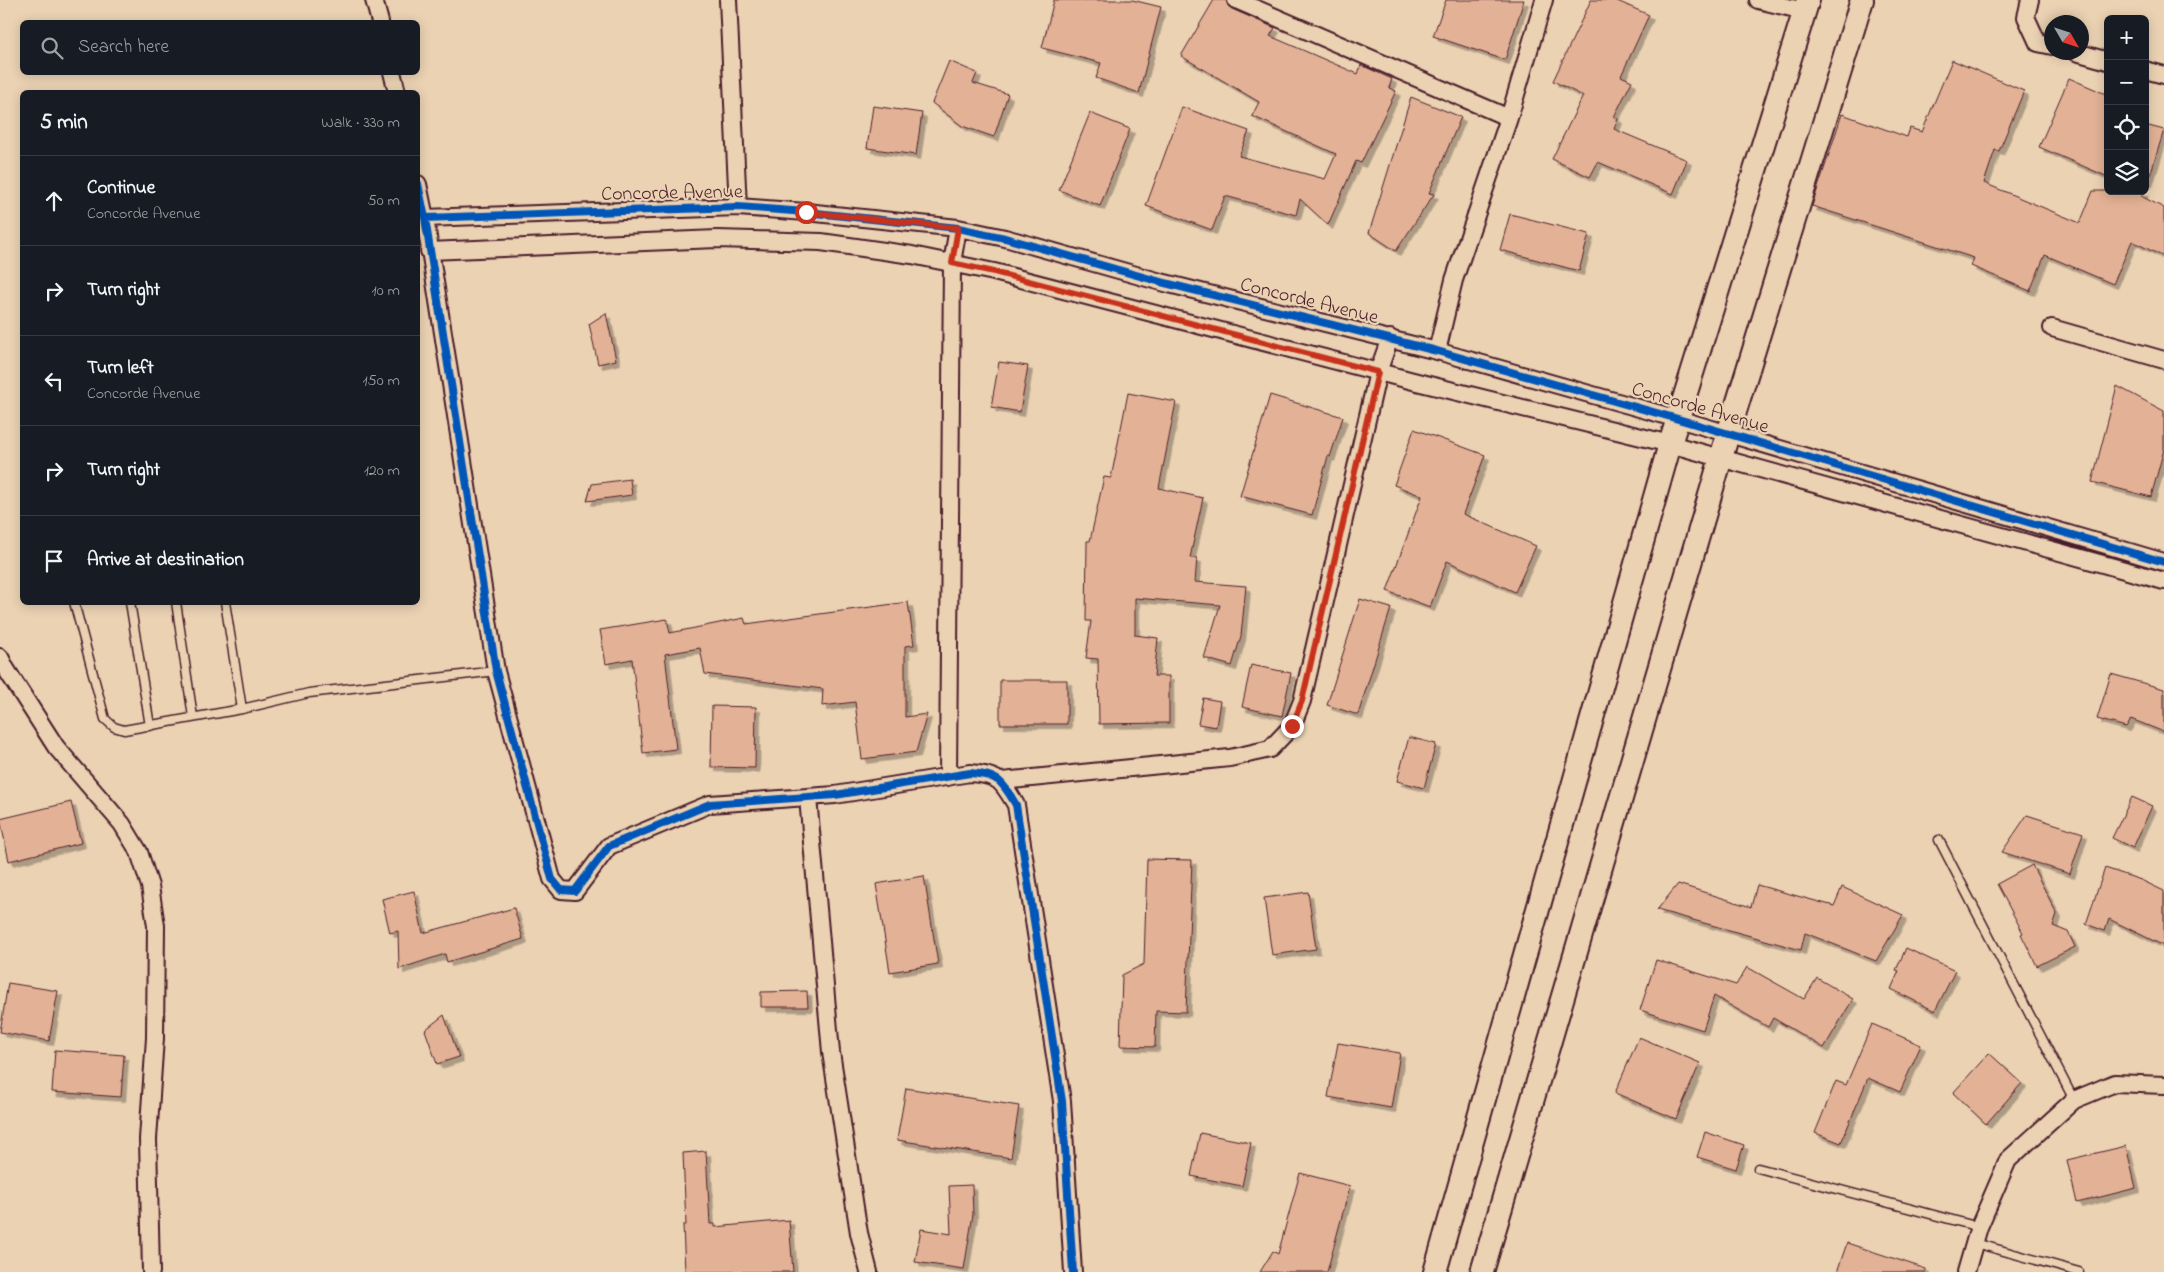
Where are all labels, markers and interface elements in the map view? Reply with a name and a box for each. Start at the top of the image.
north arrow [2044,15,2089,60]
map controls [2104,15,2149,195]
button: + [2104,15,2149,60]
search box [20,20,420,75]
icon: search [38,34,66,62]
text: Search here [78,34,169,61]
button: − [2104,60,2149,105]
button: locate [2104,105,2149,150]
text: 5 min [40,108,88,138]
text: Walk · 330 m [321,111,400,135]
button: layers [2104,150,2149,195]
text: Continue [87,175,155,202]
street label: Concorde Avenue [601,178,743,210]
icon: ahead [40,187,68,215]
text: 50 m [368,189,400,213]
route start [795,201,818,224]
text: Concorde Avenue [87,202,200,226]
street label: Concorde Avenue [1237,271,1381,333]
icon: right [40,277,68,305]
text: Turn right [87,277,160,304]
text: 10 m [372,279,400,303]
text: Turn left [87,355,154,382]
icon: left [40,367,68,395]
text: 150 m [362,369,400,393]
street label: Concorde Avenue [1628,376,1772,442]
text: Concorde Avenue [87,382,200,406]
icon: right [40,457,68,485]
text: Turn right [87,457,160,484]
text: 120 m [364,459,400,483]
icon: arrive [40,547,68,575]
text: Arrive at destination [87,547,244,574]
route end [1281,715,1304,738]

